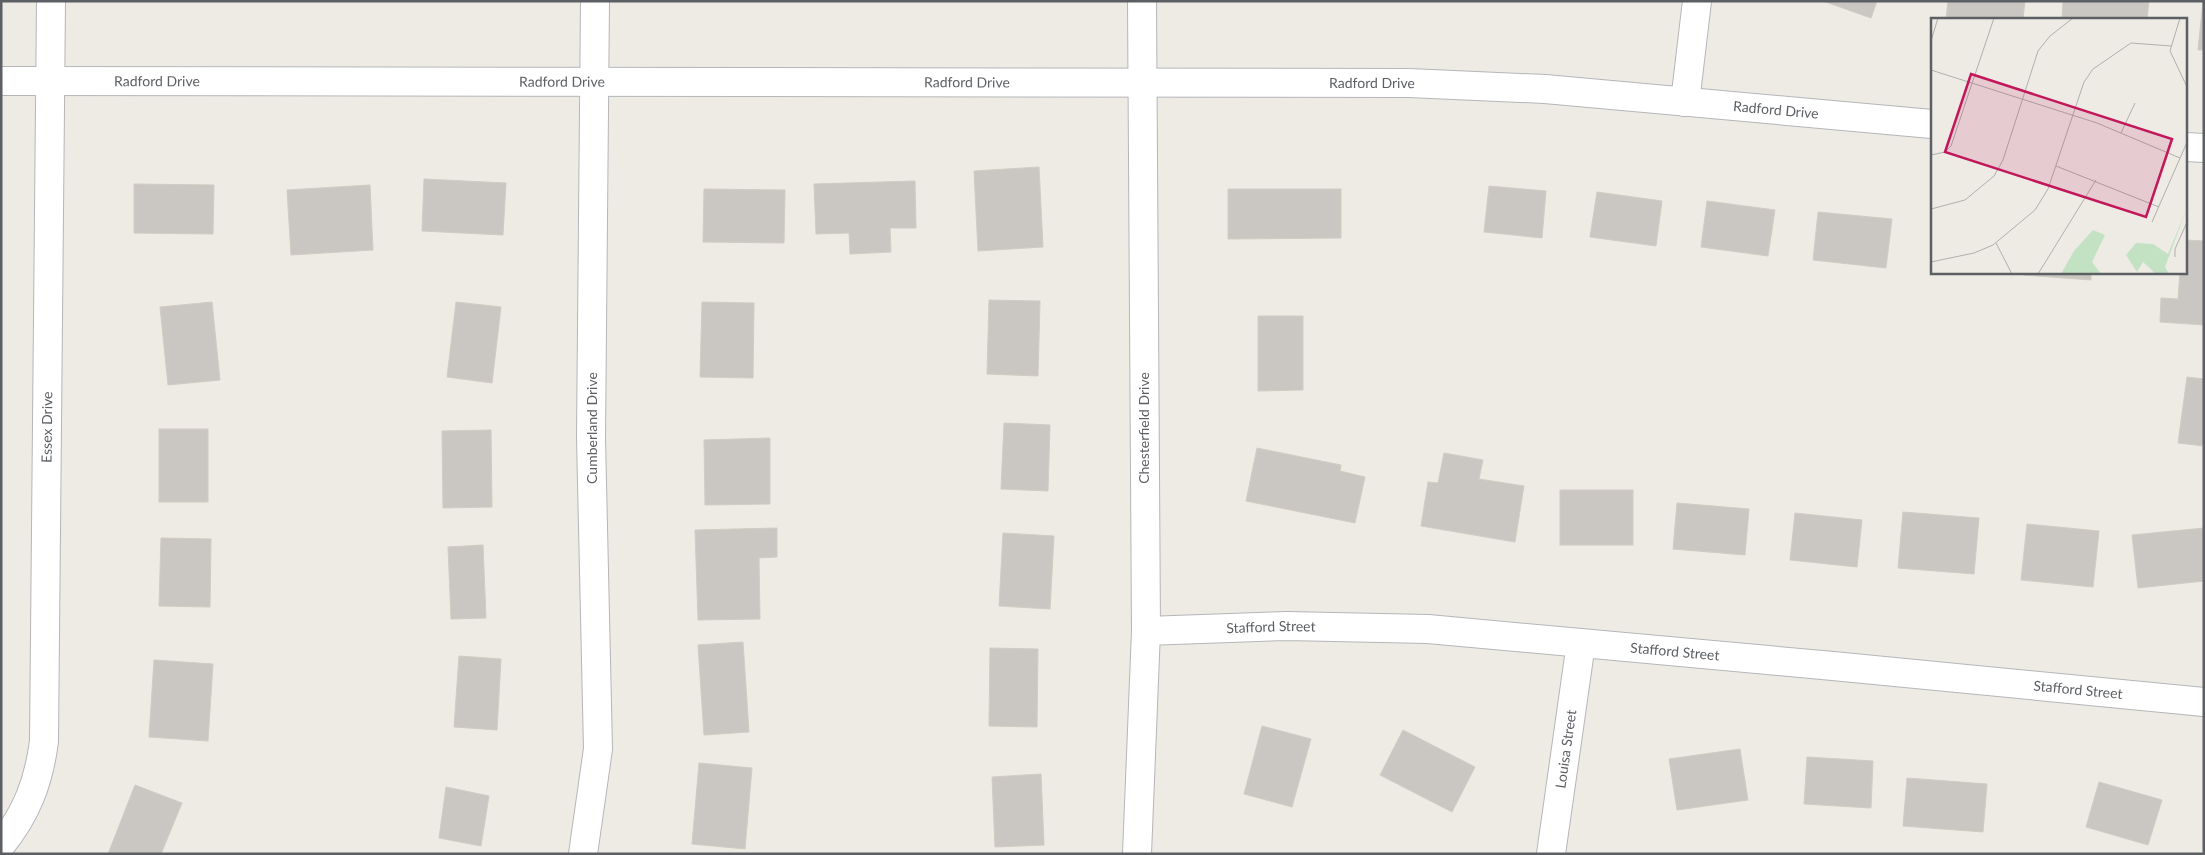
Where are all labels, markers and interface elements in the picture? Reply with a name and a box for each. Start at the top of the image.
inset map [1931,18,2188,274]
street label: Radford Drive [114,72,200,89]
street label: Radford Drive [519,73,605,90]
street label: Radford Drive [924,73,1010,90]
street label: Radford Drive [1329,74,1415,91]
street label: Radford Drive [1732,97,1819,122]
street label: Cumberland Drive [583,372,600,484]
street label: Chesterfield Drive [1135,372,1152,484]
street label: Essex Drive [38,391,55,463]
street label: Stafford Street [1226,617,1316,636]
street label: Stafford Street [1630,639,1720,664]
street label: Stafford Street [2033,677,2123,702]
street label: Louisa Street [1551,709,1579,789]

